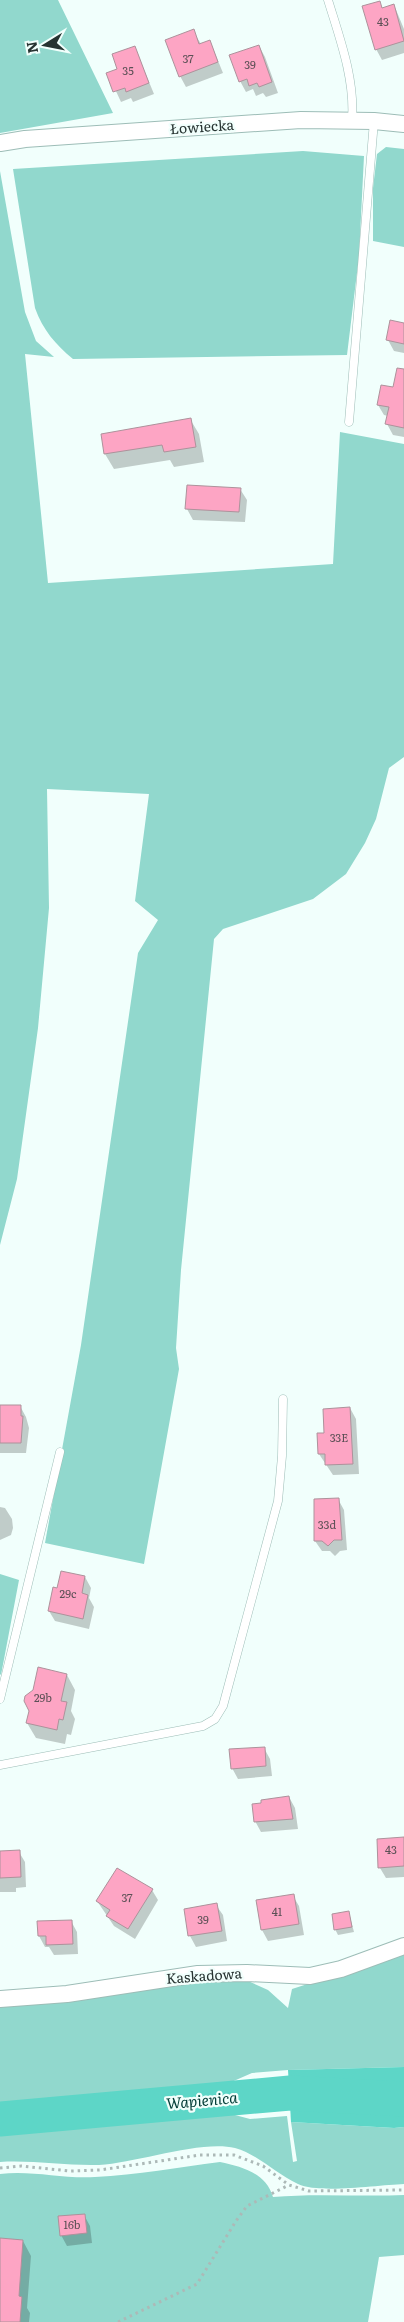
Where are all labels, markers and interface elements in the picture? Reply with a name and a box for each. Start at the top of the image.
house number: 43 [377,13,389,29]
north arrow [20,20,70,70]
text: N [20,40,42,55]
house number: 37 [182,50,194,66]
house number: 39 [244,56,256,72]
house number: 35 [122,62,134,78]
street label: Łowiecka [169,114,235,138]
house number: 33E [330,1429,348,1445]
house number: 33d [318,1516,336,1532]
house number: 29c [60,1585,77,1601]
house number: 29b [34,1689,52,1705]
house number: 43 [385,1841,397,1857]
house number: 37 [121,1889,133,1905]
house number: 41 [272,1903,283,1919]
house number: 39 [197,1911,209,1927]
street label: Kaskadowa [165,1962,243,1988]
water label: Wapienica [165,2085,239,2114]
house number: 16b [63,2216,81,2232]

